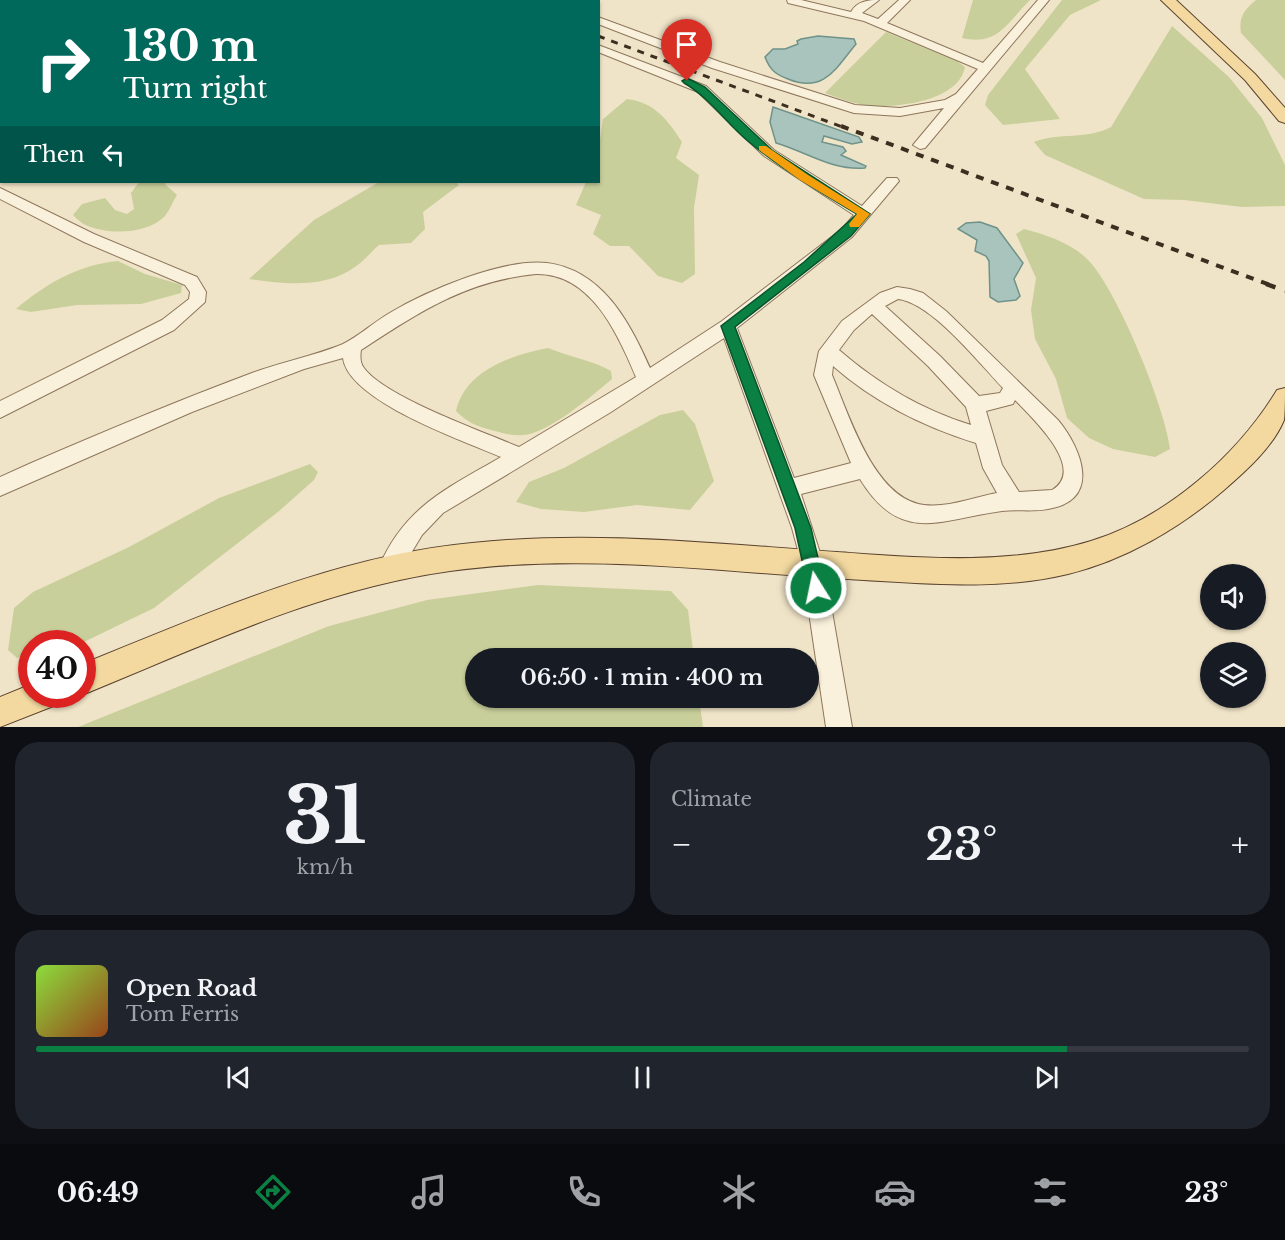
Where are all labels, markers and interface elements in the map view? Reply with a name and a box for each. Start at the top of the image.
pin [661,19,712,81]
text: 130 m [123,20,257,72]
icon: right [24,24,102,102]
icon: arrive [670,28,703,61]
text: Turn right [123,72,267,105]
icon: left [97,138,130,171]
text: Then [24,141,85,168]
position arrow [784,556,848,620]
map controls [1200,564,1266,708]
button: sound [1200,564,1266,630]
speed limit sign: 40 [18,630,96,708]
button: layers [1200,642,1266,708]
text: 06:50 · 1 min · 400 m [521,664,763,691]
text: 31 [283,767,367,864]
text: Climate [671,787,752,811]
text: 23° [925,816,998,872]
text: − [671,824,692,865]
text: + [1231,824,1249,865]
text: km/h [297,855,353,879]
text: Open Road [126,975,257,1002]
text: Tom Ferris [126,1002,239,1026]
icon: previous [222,1061,255,1094]
icon: pause [626,1061,659,1094]
icon: next [1030,1061,1063,1094]
icon: directions [252,1171,294,1213]
icon: music [408,1171,450,1213]
icon: phone [563,1171,605,1213]
icon: climate [718,1171,760,1213]
icon: car [874,1171,916,1213]
icon: filters [1029,1171,1071,1213]
text: 06:49 [57,1176,139,1209]
text: 23° [1184,1176,1228,1209]

